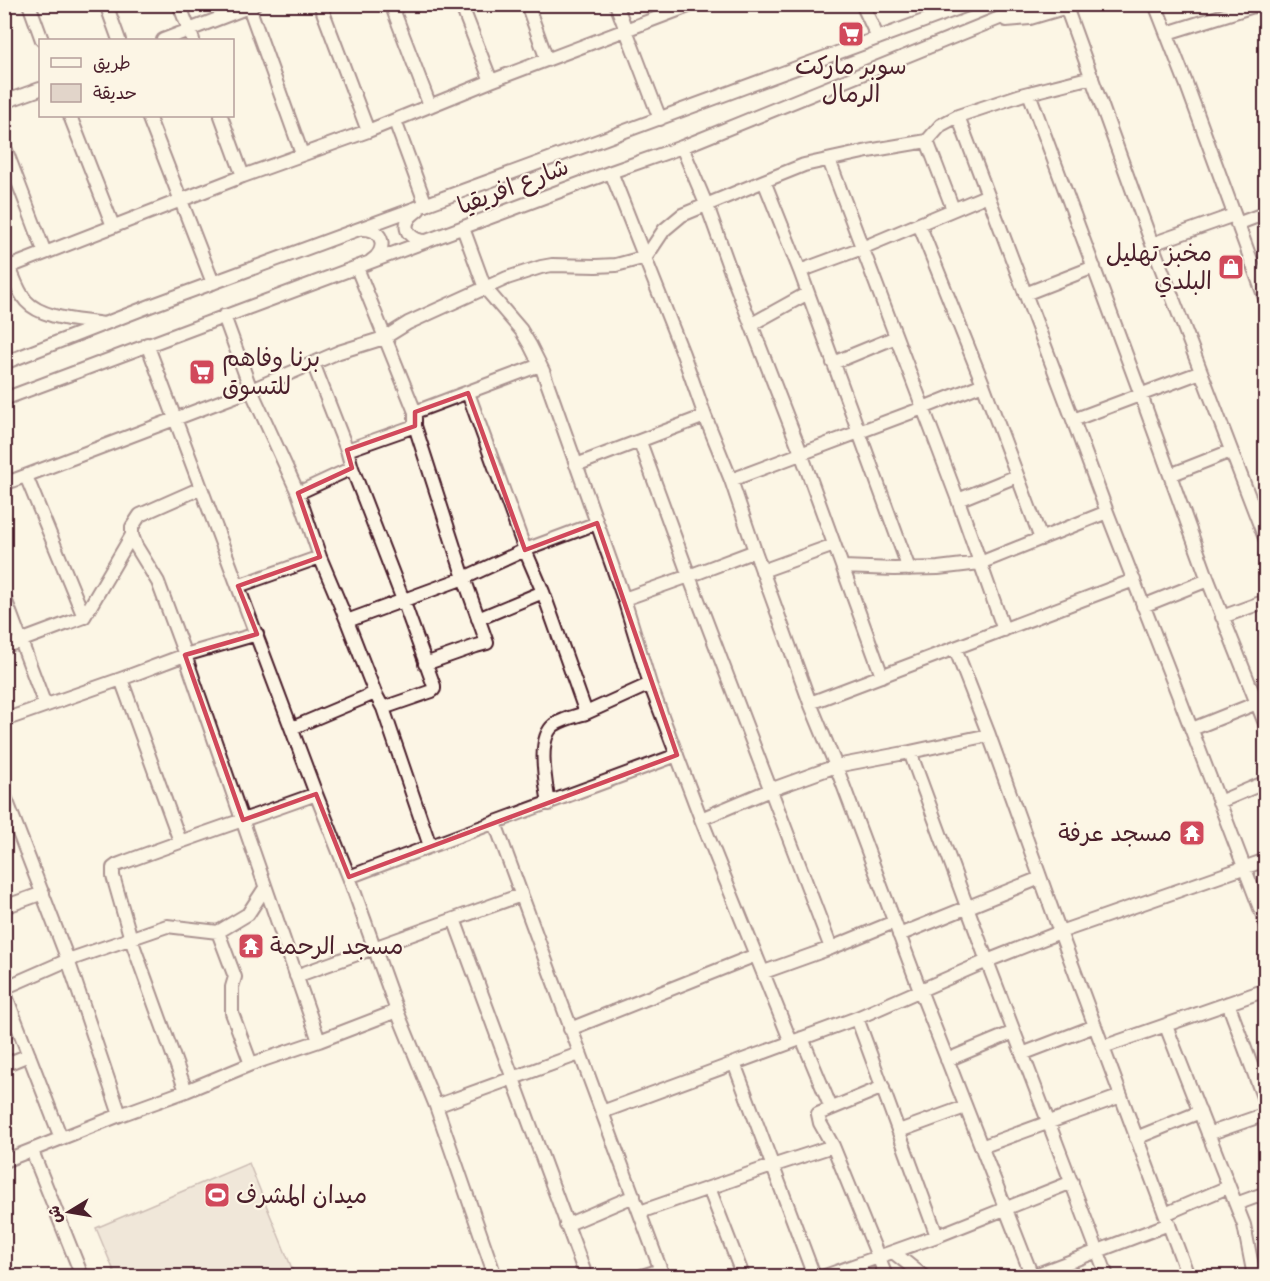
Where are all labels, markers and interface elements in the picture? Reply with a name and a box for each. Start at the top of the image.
supermarket icon: سوبر ماركت الرمال [836,19,866,49]
legend [39,39,234,117]
text: طريق [93,52,131,76]
place label: سوبر ماركت الرمال [795,52,907,111]
text: حديقة [93,82,137,106]
street label: شارع افريقيا [453,152,574,223]
place label: مخبز تهليل البلدي [1106,239,1212,298]
shop icon: مخبز تهليل البلدي [1216,252,1246,282]
place label: برنا وفاهم للتسوق [222,344,320,403]
supermarket icon: برنا وفاهم للتسوق [187,357,217,387]
temple icon: مسجد عرفة [1177,818,1207,848]
place label: مسجد عرفة [1058,819,1172,850]
temple icon: مسجد الرحمة [236,931,266,961]
place label: مسجد الرحمة [270,932,403,963]
sports icon: ميدان المشرف [202,1180,232,1210]
place label: ميدان المشرف [236,1181,367,1212]
north arrow [39,1182,99,1242]
text: ش [44,1204,68,1225]

